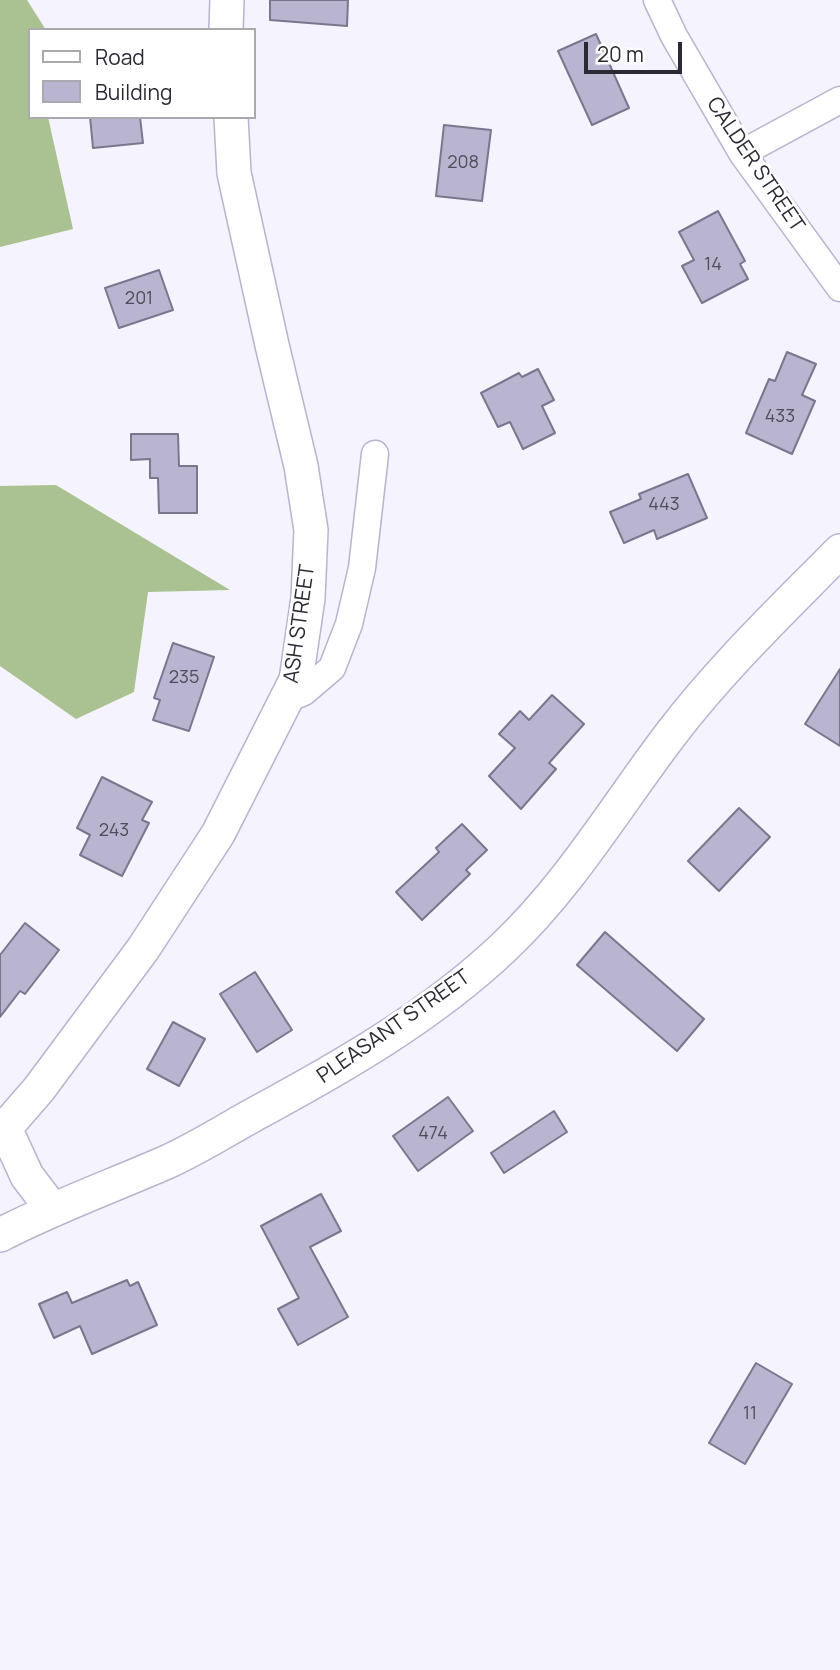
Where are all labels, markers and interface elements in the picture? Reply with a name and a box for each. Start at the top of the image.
legend [28,28,256,119]
scale bar [588,28,686,72]
text: 20 m [597,40,644,68]
text: Road [95,43,145,71]
text: Building [95,78,172,106]
street label: CALDER STREET [701,93,809,237]
house number: 208 [447,152,479,174]
house number: 14 [704,254,722,276]
house number: 201 [125,288,153,310]
house number: 433 [765,406,795,428]
house number: 443 [648,494,680,516]
street label: ASH STREET [279,563,321,685]
house number: 235 [169,667,199,689]
house number: 243 [99,820,129,842]
street label: PLEASANT STREET [313,965,475,1089]
house number: 474 [418,1123,448,1145]
house number: 11 [743,1403,757,1425]

